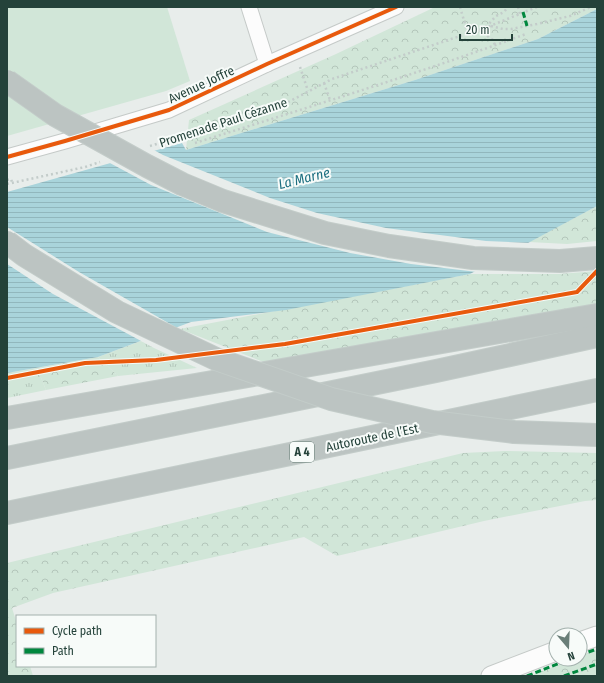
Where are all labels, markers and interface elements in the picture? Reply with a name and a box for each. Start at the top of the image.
scale bar [460,16,512,42]
text: 20 m [466,23,490,37]
street label: Avenue Joffre [166,63,237,106]
street label: Promenade Paul Cézanne [157,95,289,150]
water label: La Marne [277,164,332,193]
street label: Autoroute de l’Est [324,420,420,455]
road number: A 4 [290,442,314,462]
legend [16,615,156,667]
text: Cycle path [52,624,102,638]
north arrow [548,627,588,667]
text: Path [52,644,74,658]
text: N [566,649,576,663]

